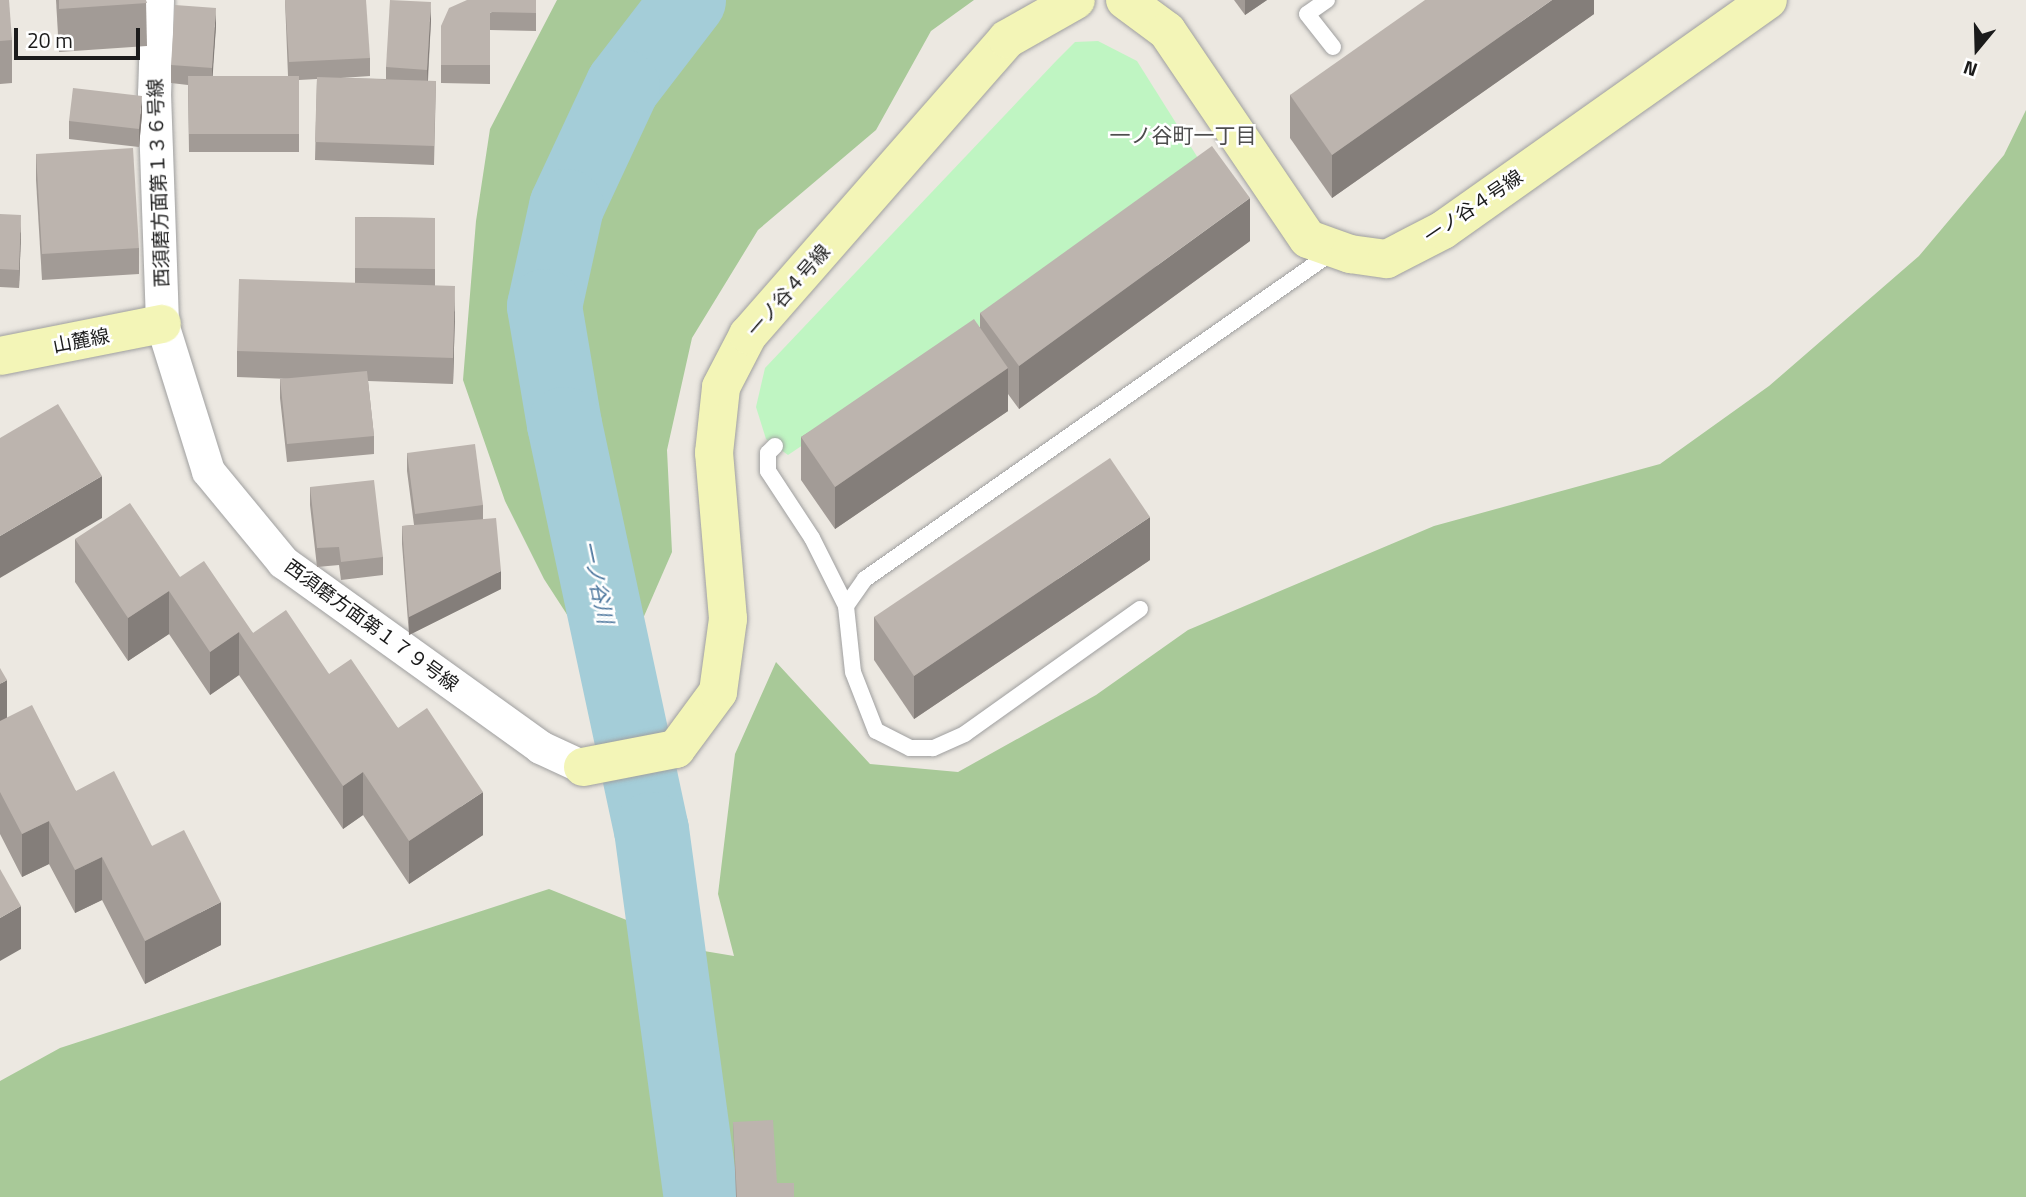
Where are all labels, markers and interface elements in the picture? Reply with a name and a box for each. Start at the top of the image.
scale bar [18,14,144,58]
north arrow [1942,14,2012,84]
text: 20 m [27,24,73,56]
text: N [1959,53,1981,85]
street label: 西須磨方面第１３６号線 [143,78,173,288]
district label: 一ノ谷町一丁目 [1110,122,1256,148]
street label: 一ノ谷４号線 [1419,165,1527,247]
street label: 一ノ谷４号線 [742,240,834,340]
street label: 山麓線 [51,323,111,357]
water label: 一ノ谷川 [577,538,619,626]
street label: 西須磨方面第１７９号線 [281,554,463,696]

